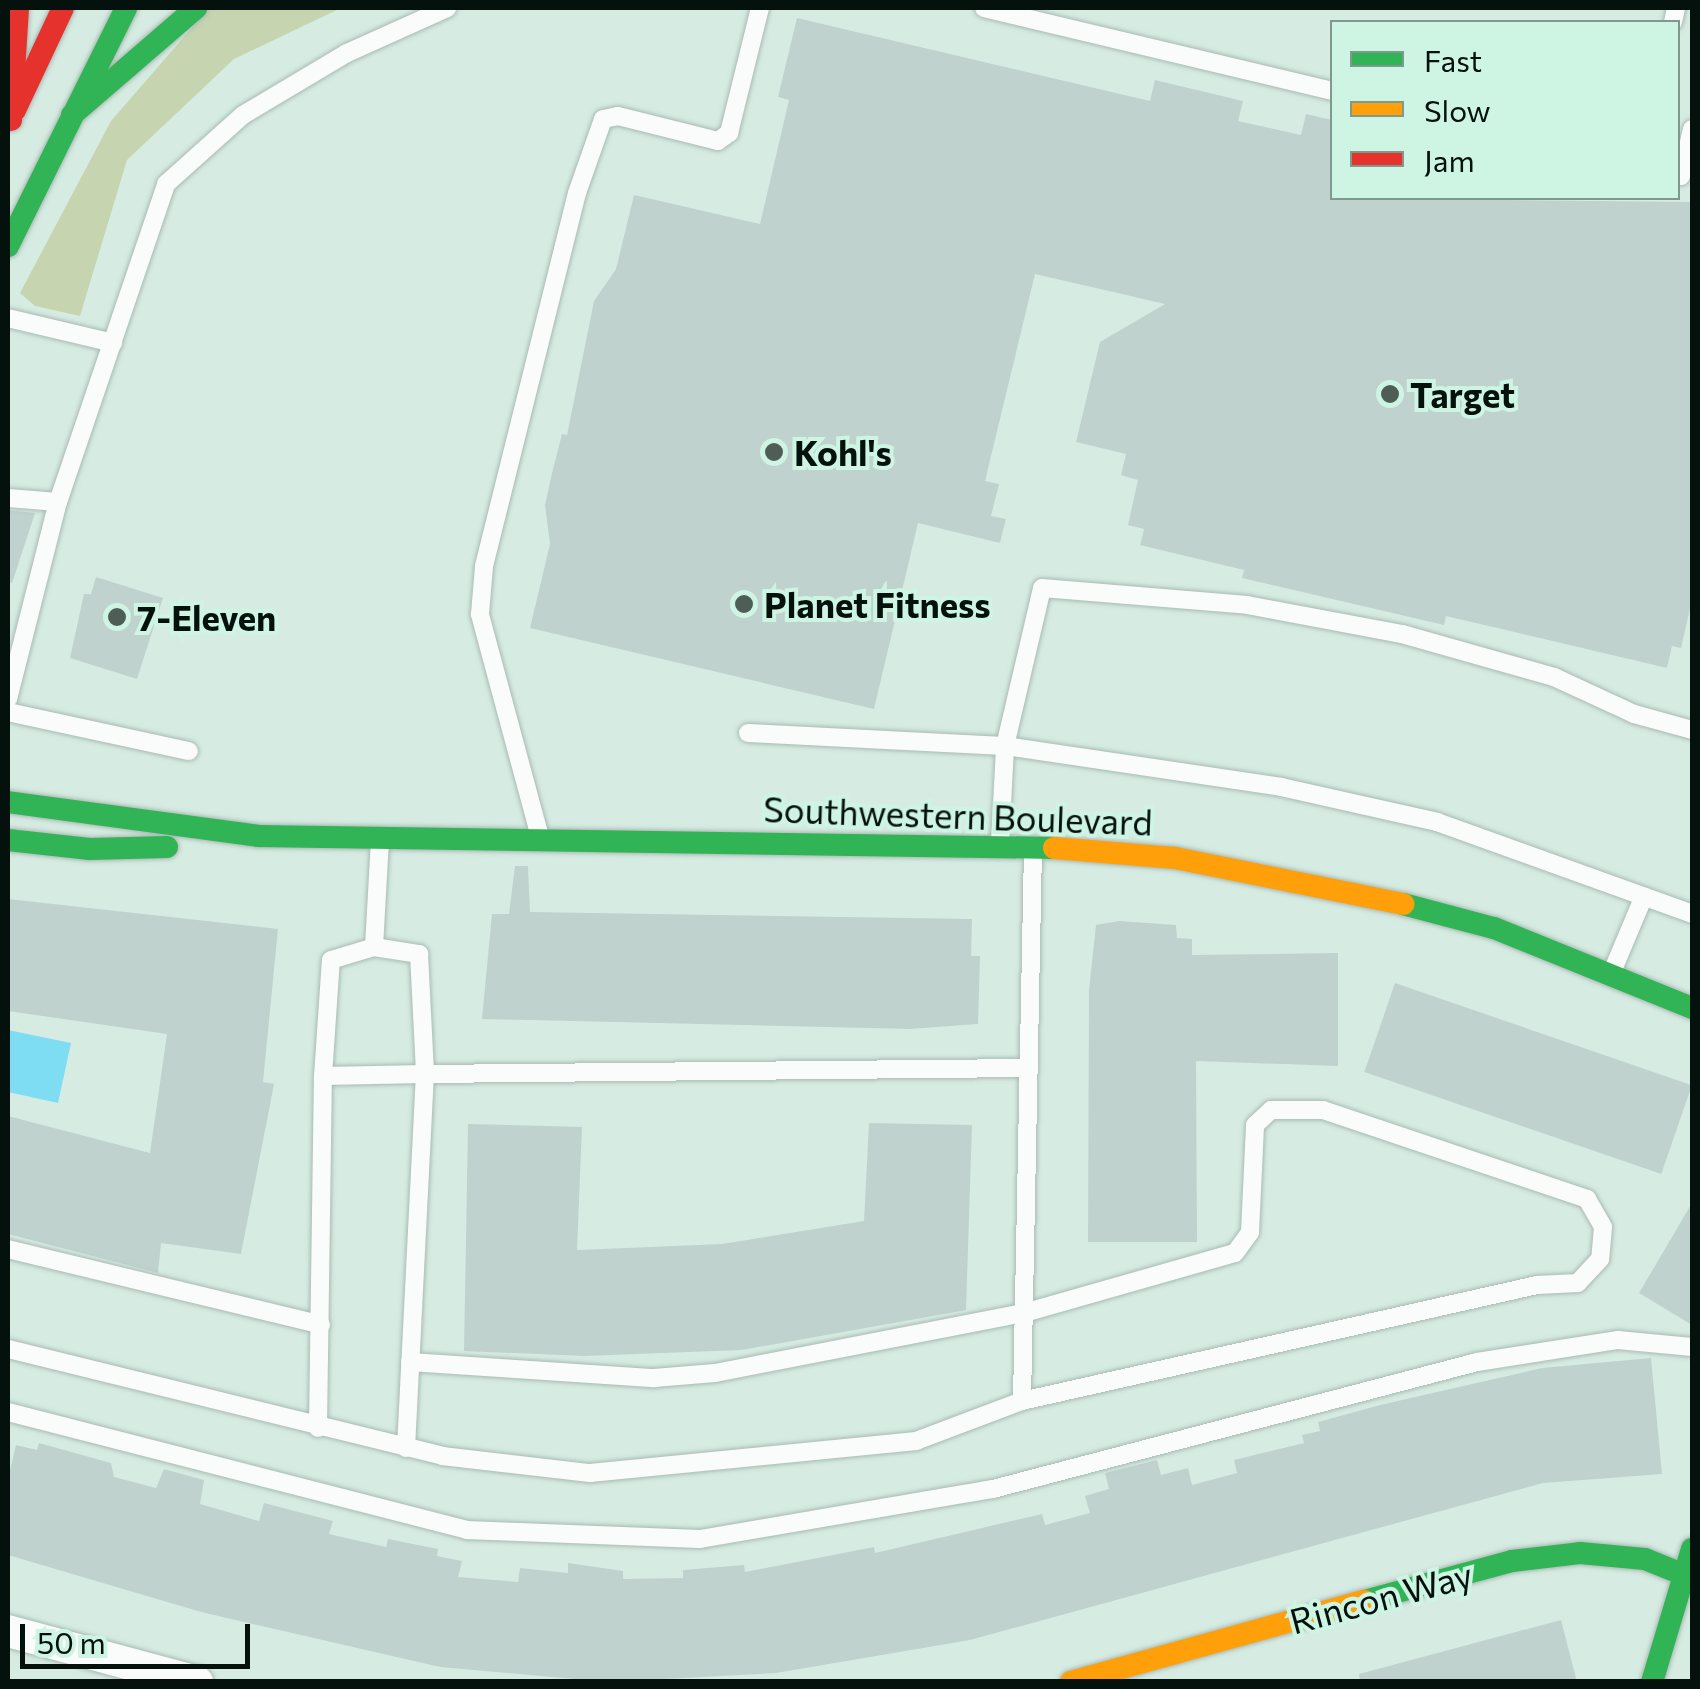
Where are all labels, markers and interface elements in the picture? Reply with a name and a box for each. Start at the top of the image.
legend [1330,20,1680,200]
text: Fast [1424,41,1482,78]
text: Slow [1424,91,1491,128]
text: Jam [1424,141,1475,178]
place label: Target [1410,373,1515,415]
marker: Target [1379,383,1401,405]
place label: Kohl's [794,431,892,473]
marker: Kohl's [763,441,785,463]
place label: Planet Fitness [764,583,991,625]
marker: Planet Fitness [733,593,755,615]
place label: 7-Eleven [137,596,276,638]
marker: 7-Eleven [106,606,128,628]
street label: Southwestern Boulevard [763,787,1153,843]
street label: Rincon Way [1285,1552,1477,1642]
scale bar [25,1604,255,1666]
text: 50 m [37,1623,106,1660]

